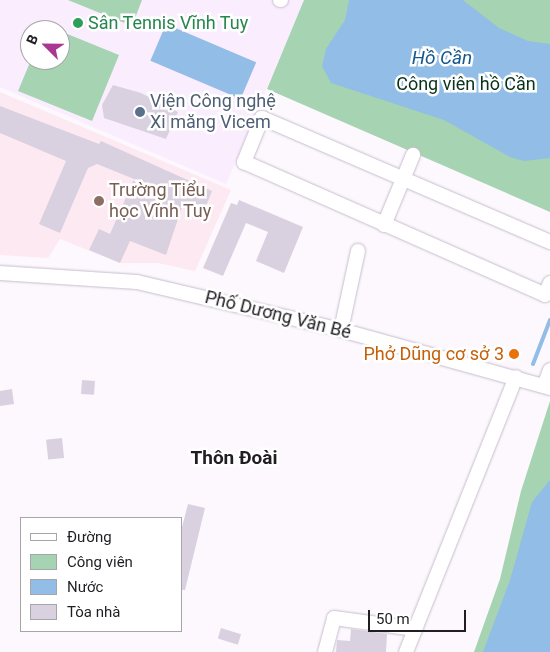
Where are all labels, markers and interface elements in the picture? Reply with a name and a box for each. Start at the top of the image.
place label: Sân Tennis Vĩnh Tuy [88,12,249,34]
marker: Sân Tennis Vĩnh Tuy [72,17,84,29]
north arrow [20,20,70,70]
text: B [23,32,41,47]
water label: Hồ Cần [412,47,472,69]
park label: Công viên hồ Cần [396,73,536,95]
place label: Viện Công nghệ Xi măng Vicem [150,91,276,134]
marker: Viện Công nghệ Xi măng Vicem [134,106,146,118]
place label: Trường Tiểu học Vĩnh Tuy [109,180,212,222]
marker: Trường Tiểu học Vĩnh Tuy [93,195,105,207]
street label: Phố Dương Văn Bé [203,286,353,344]
place label: Phở Dũng cơ sở 3 [363,343,504,365]
marker: Phở Dũng cơ sở 3 [508,348,520,360]
district label: Thôn Đoài [190,447,278,469]
legend [20,517,182,632]
text: Đường [67,528,112,546]
text: Công viên [67,553,133,571]
text: Nước [67,578,103,596]
scale bar [370,600,468,632]
text: Tòa nhà [67,603,120,621]
text: 50 m [376,610,410,628]

